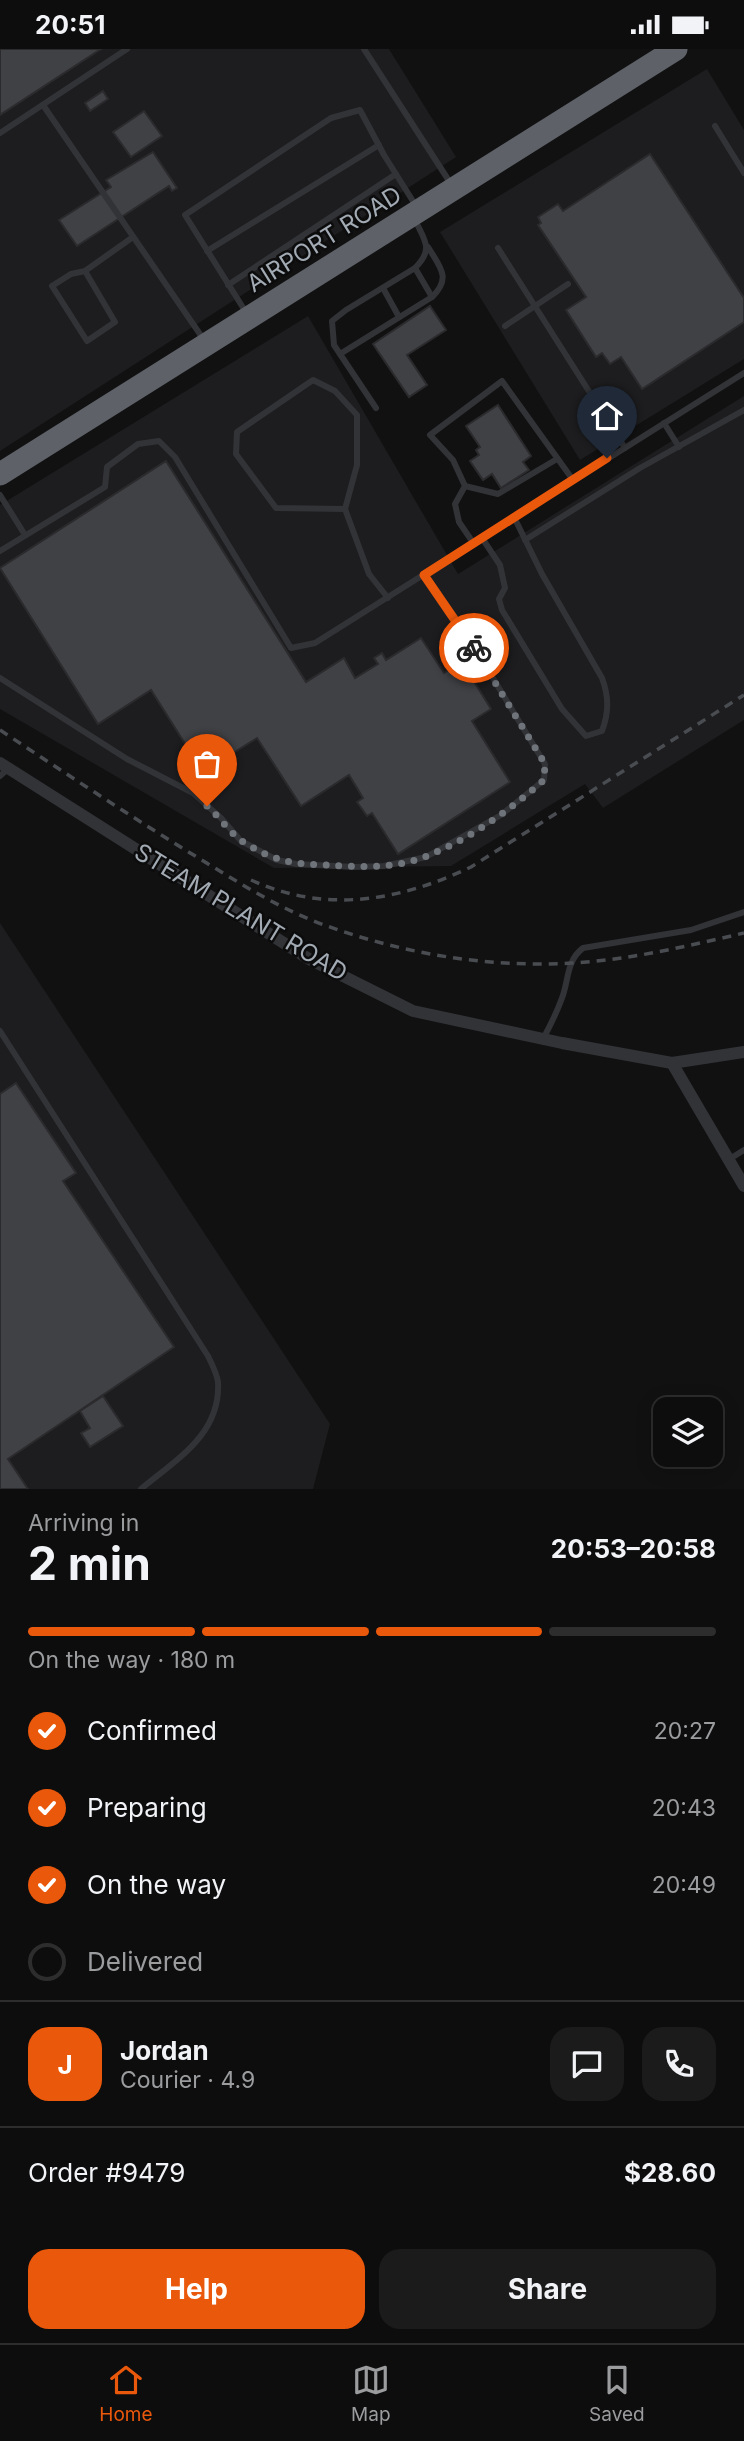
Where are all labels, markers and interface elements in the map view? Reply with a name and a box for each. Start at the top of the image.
text: 20:51 [35,9,105,40]
street label: AIRPORT ROAD [241,180,407,298]
pin [577,386,637,458]
icon: home [588,397,626,435]
courier [439,613,509,683]
icon: bike [455,629,493,667]
pin [177,734,237,806]
icon: bag [188,745,226,783]
street label: STEAM PLANT ROAD [129,837,353,987]
map controls [653,1397,723,1467]
button: layers [653,1397,723,1467]
text: Arriving in [28,1509,139,1537]
text: 20:53–20:58 [551,1533,716,1564]
text: 2 min [28,1535,151,1591]
text: On the way · 180 m [28,1646,235,1674]
icon: check [28,1712,66,1750]
text: Confirmed [87,1715,217,1746]
text: 20:27 [654,1717,716,1745]
icon: check [28,1789,66,1827]
text: Preparing [87,1792,207,1823]
text: 20:43 [652,1794,716,1822]
icon: check [28,1866,66,1904]
text: On the way [87,1869,226,1900]
text: 20:49 [652,1871,716,1899]
text: Delivered [87,1946,203,1977]
button: chat [550,2027,624,2101]
button: phone [642,2027,716,2101]
text: Jordan [120,2035,209,2066]
text: J [57,2049,73,2080]
text: Courier · 4.9 [120,2066,255,2094]
text: Order #9479 [28,2157,185,2188]
text: $28.60 [624,2157,716,2188]
button: Help [28,2249,365,2329]
button: Share [379,2249,716,2329]
tab: Home [99,2361,153,2426]
tab: Map [351,2361,391,2426]
tab: Saved [589,2361,645,2426]

